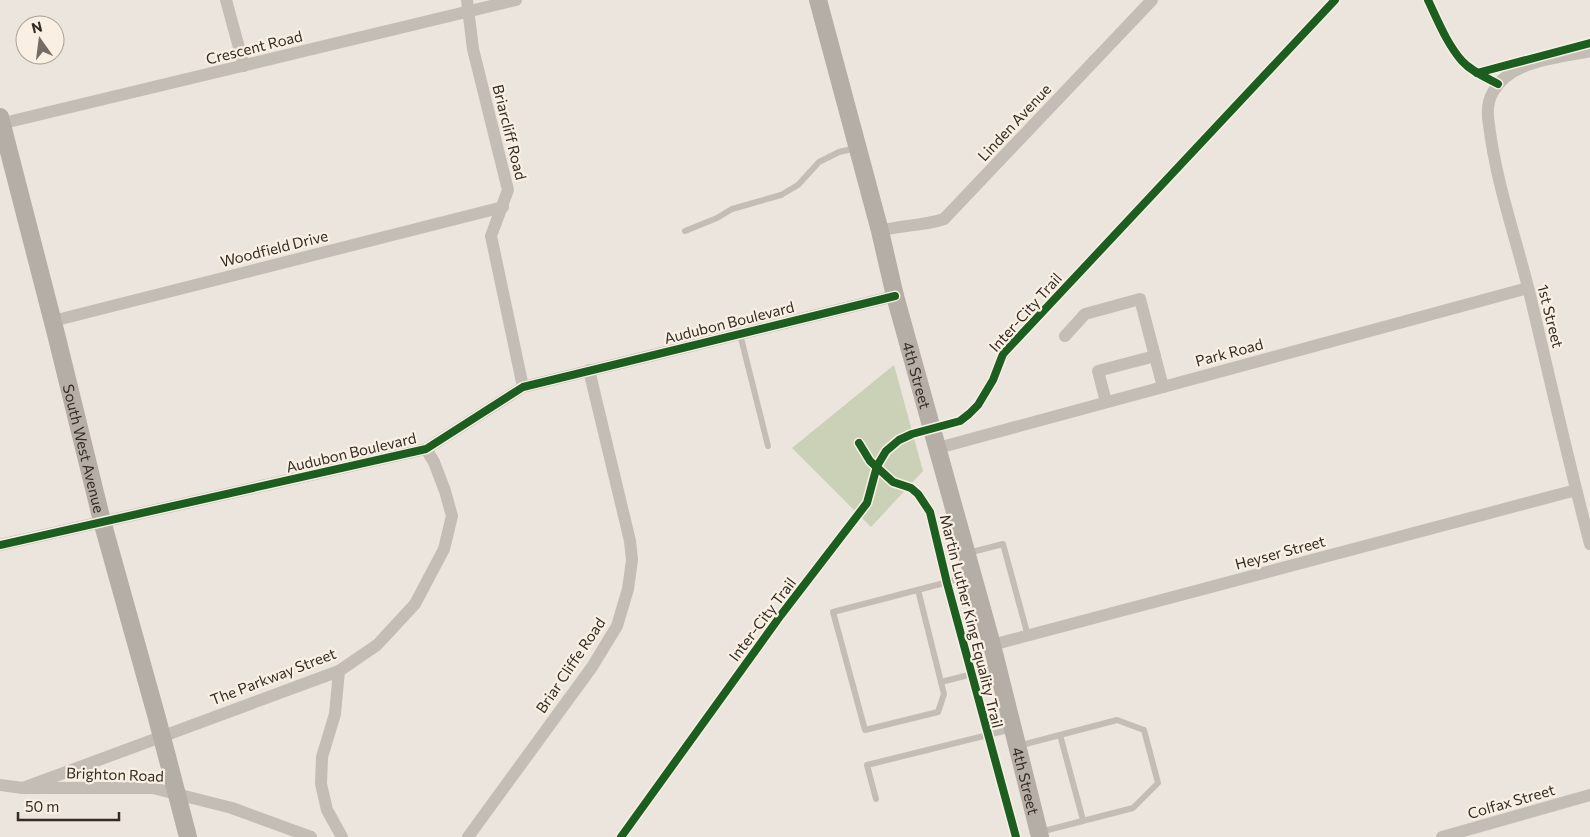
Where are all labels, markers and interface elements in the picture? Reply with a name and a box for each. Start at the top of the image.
north arrow [15,15,65,65]
text: N [30,17,44,36]
street label: Crescent Road [204,26,304,68]
street label: Linden Avenue [974,80,1054,164]
street label: Briarcliff Road [489,82,531,182]
street label: Woodfield Drive [218,226,330,270]
street label: Inter-City Trail [985,269,1065,355]
street label: 1st Street [1534,282,1568,350]
street label: Audubon Boulevard [662,297,796,347]
street label: Park Road [1193,334,1265,370]
street label: 4th Street [899,339,935,411]
street label: South West Avenue [60,382,109,515]
street label: Audubon Boulevard [284,428,418,476]
street label: Martin Luther King Equality Trail [937,512,1007,730]
street label: Heyser Street [1233,531,1327,573]
street label: Inter-City Trail [725,574,799,664]
street label: Briar Cliffe Road [531,614,609,716]
street label: The Parkway Street [208,644,338,708]
street label: 4th Street [1009,745,1043,816]
street label: Brighton Road [66,763,164,785]
street label: Colfax Street [1465,780,1557,822]
scale bar [18,790,119,822]
text: 50 m [25,797,59,815]

